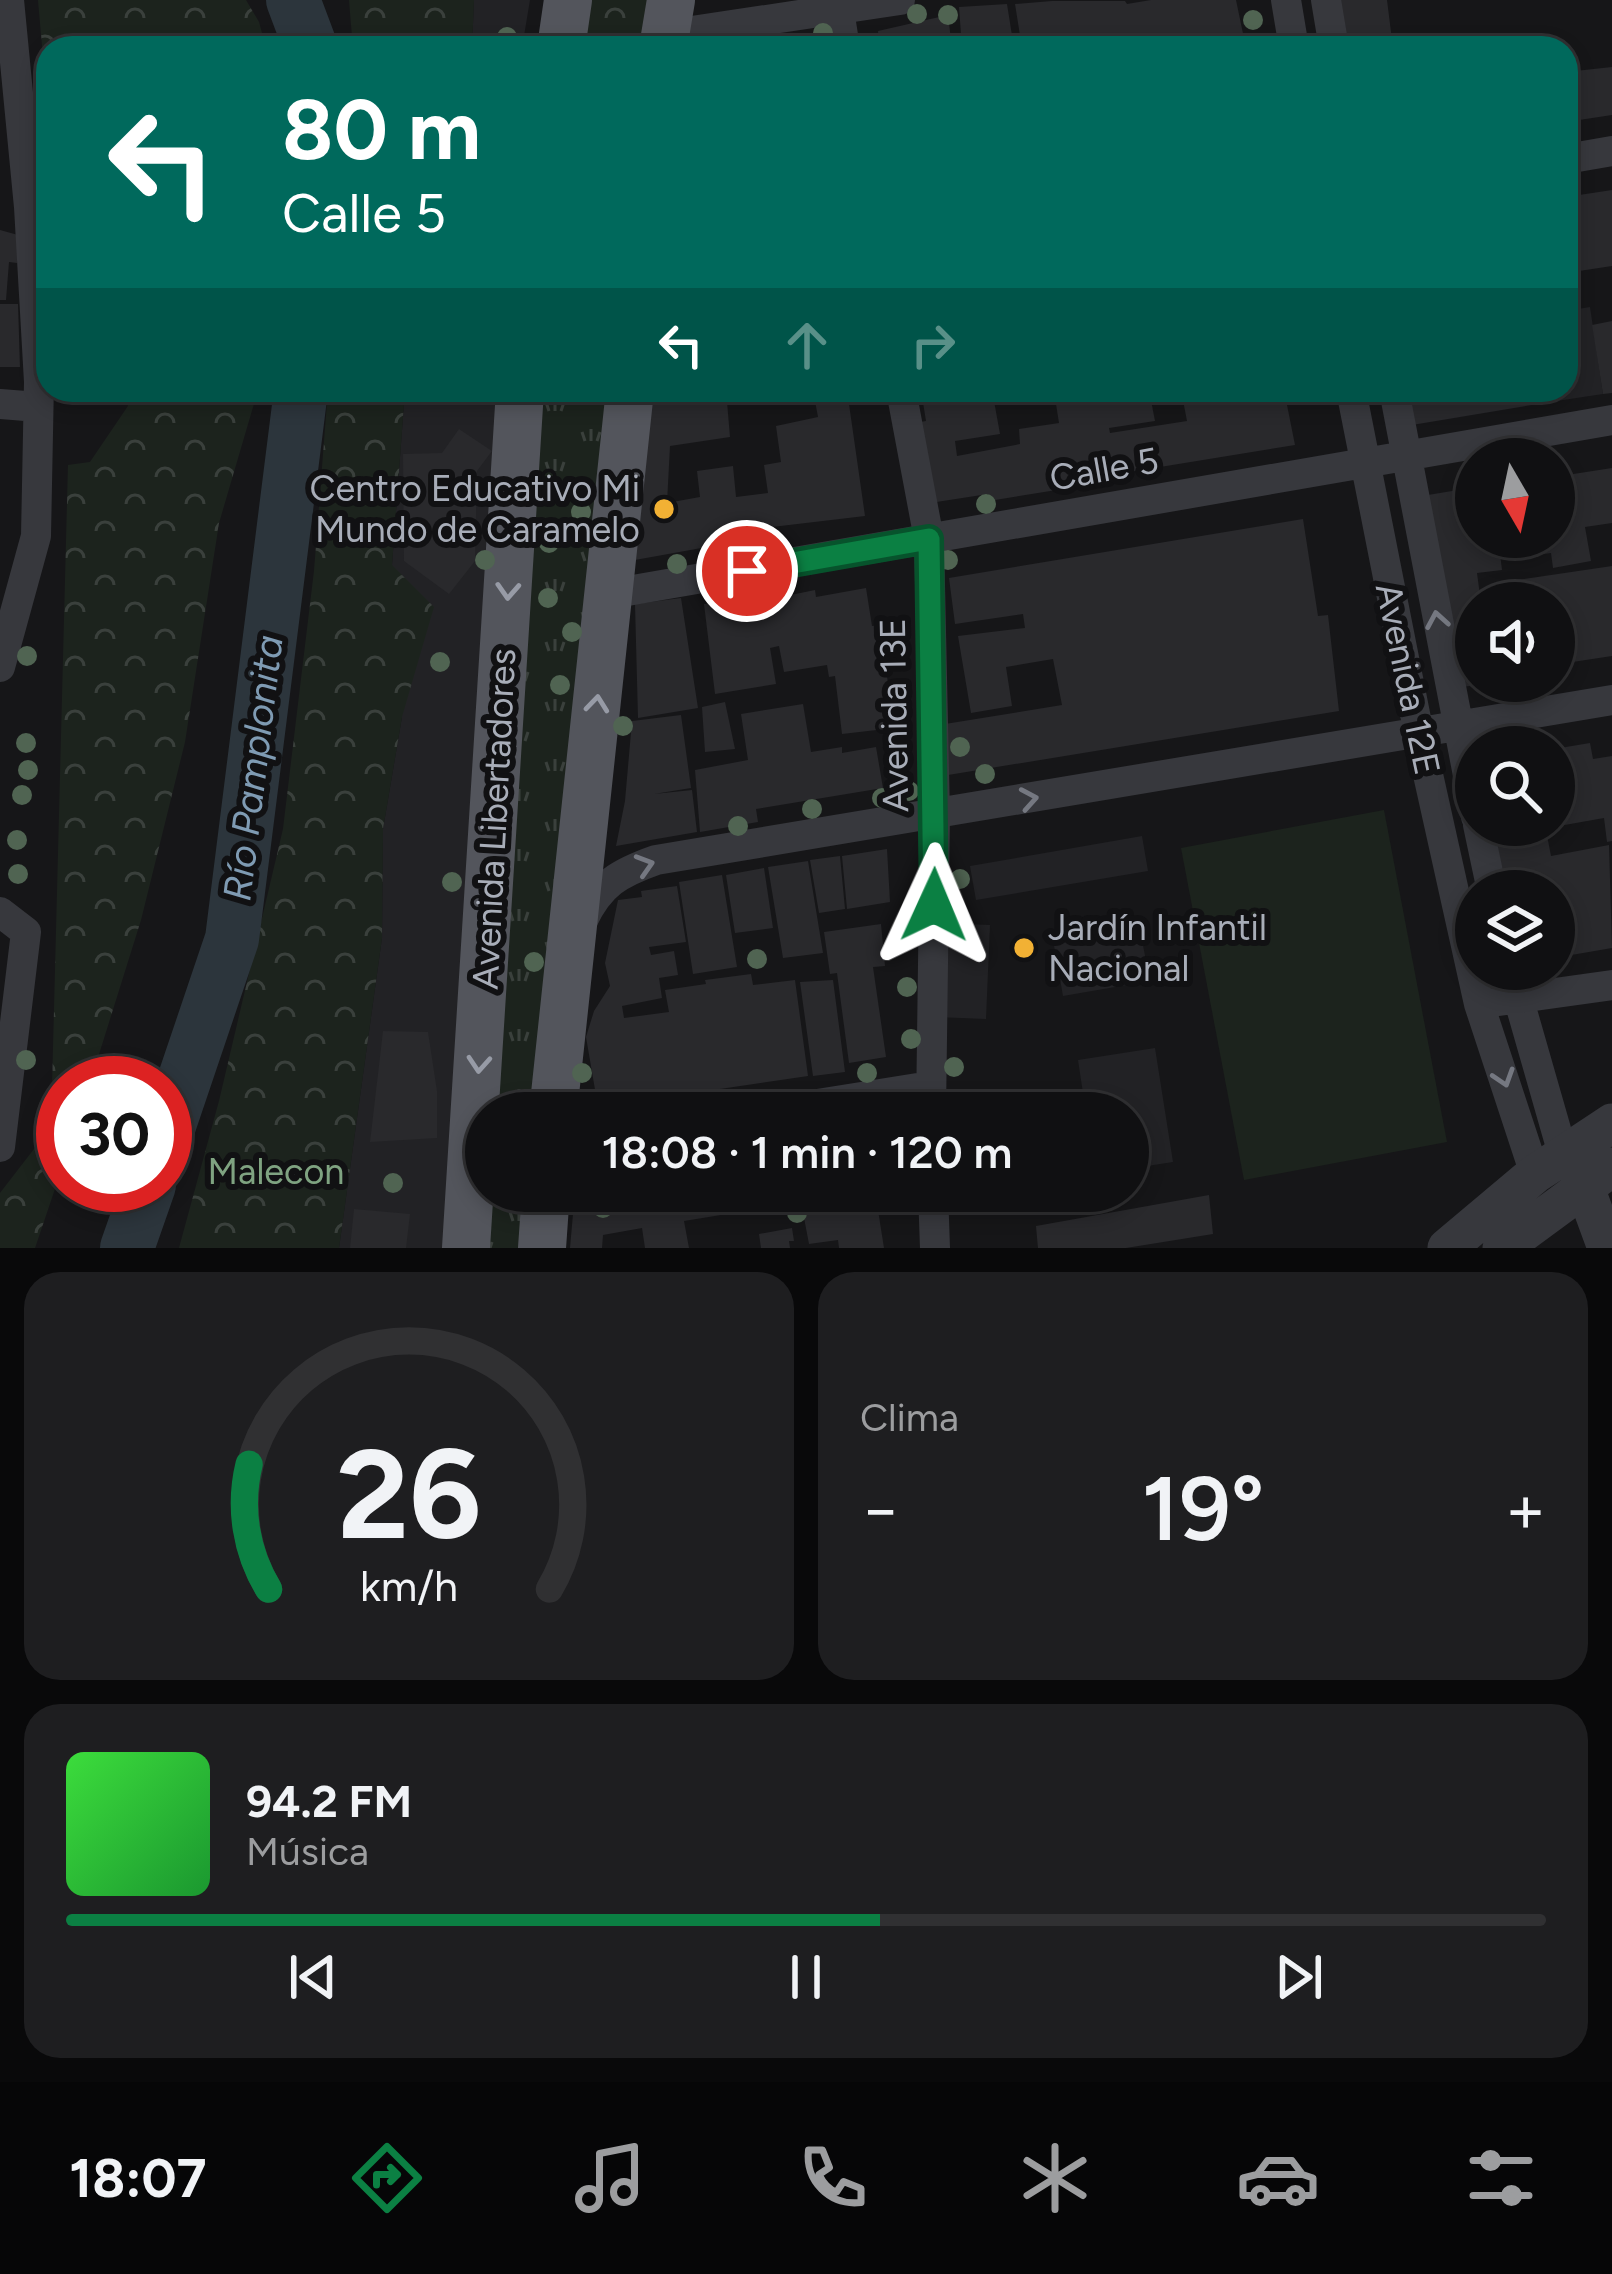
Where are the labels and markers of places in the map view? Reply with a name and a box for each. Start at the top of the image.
place label: Centro Educativo Mi Mundo de Caramelo [310,467,640,551]
marker: Centro Educativo Mi Mundo de Caramelo [651,496,677,522]
pin [696,520,798,622]
place label: Jardín Infantil Nacional [1048,906,1267,990]
marker: Jardín Infantil Nacional [1011,935,1037,961]

